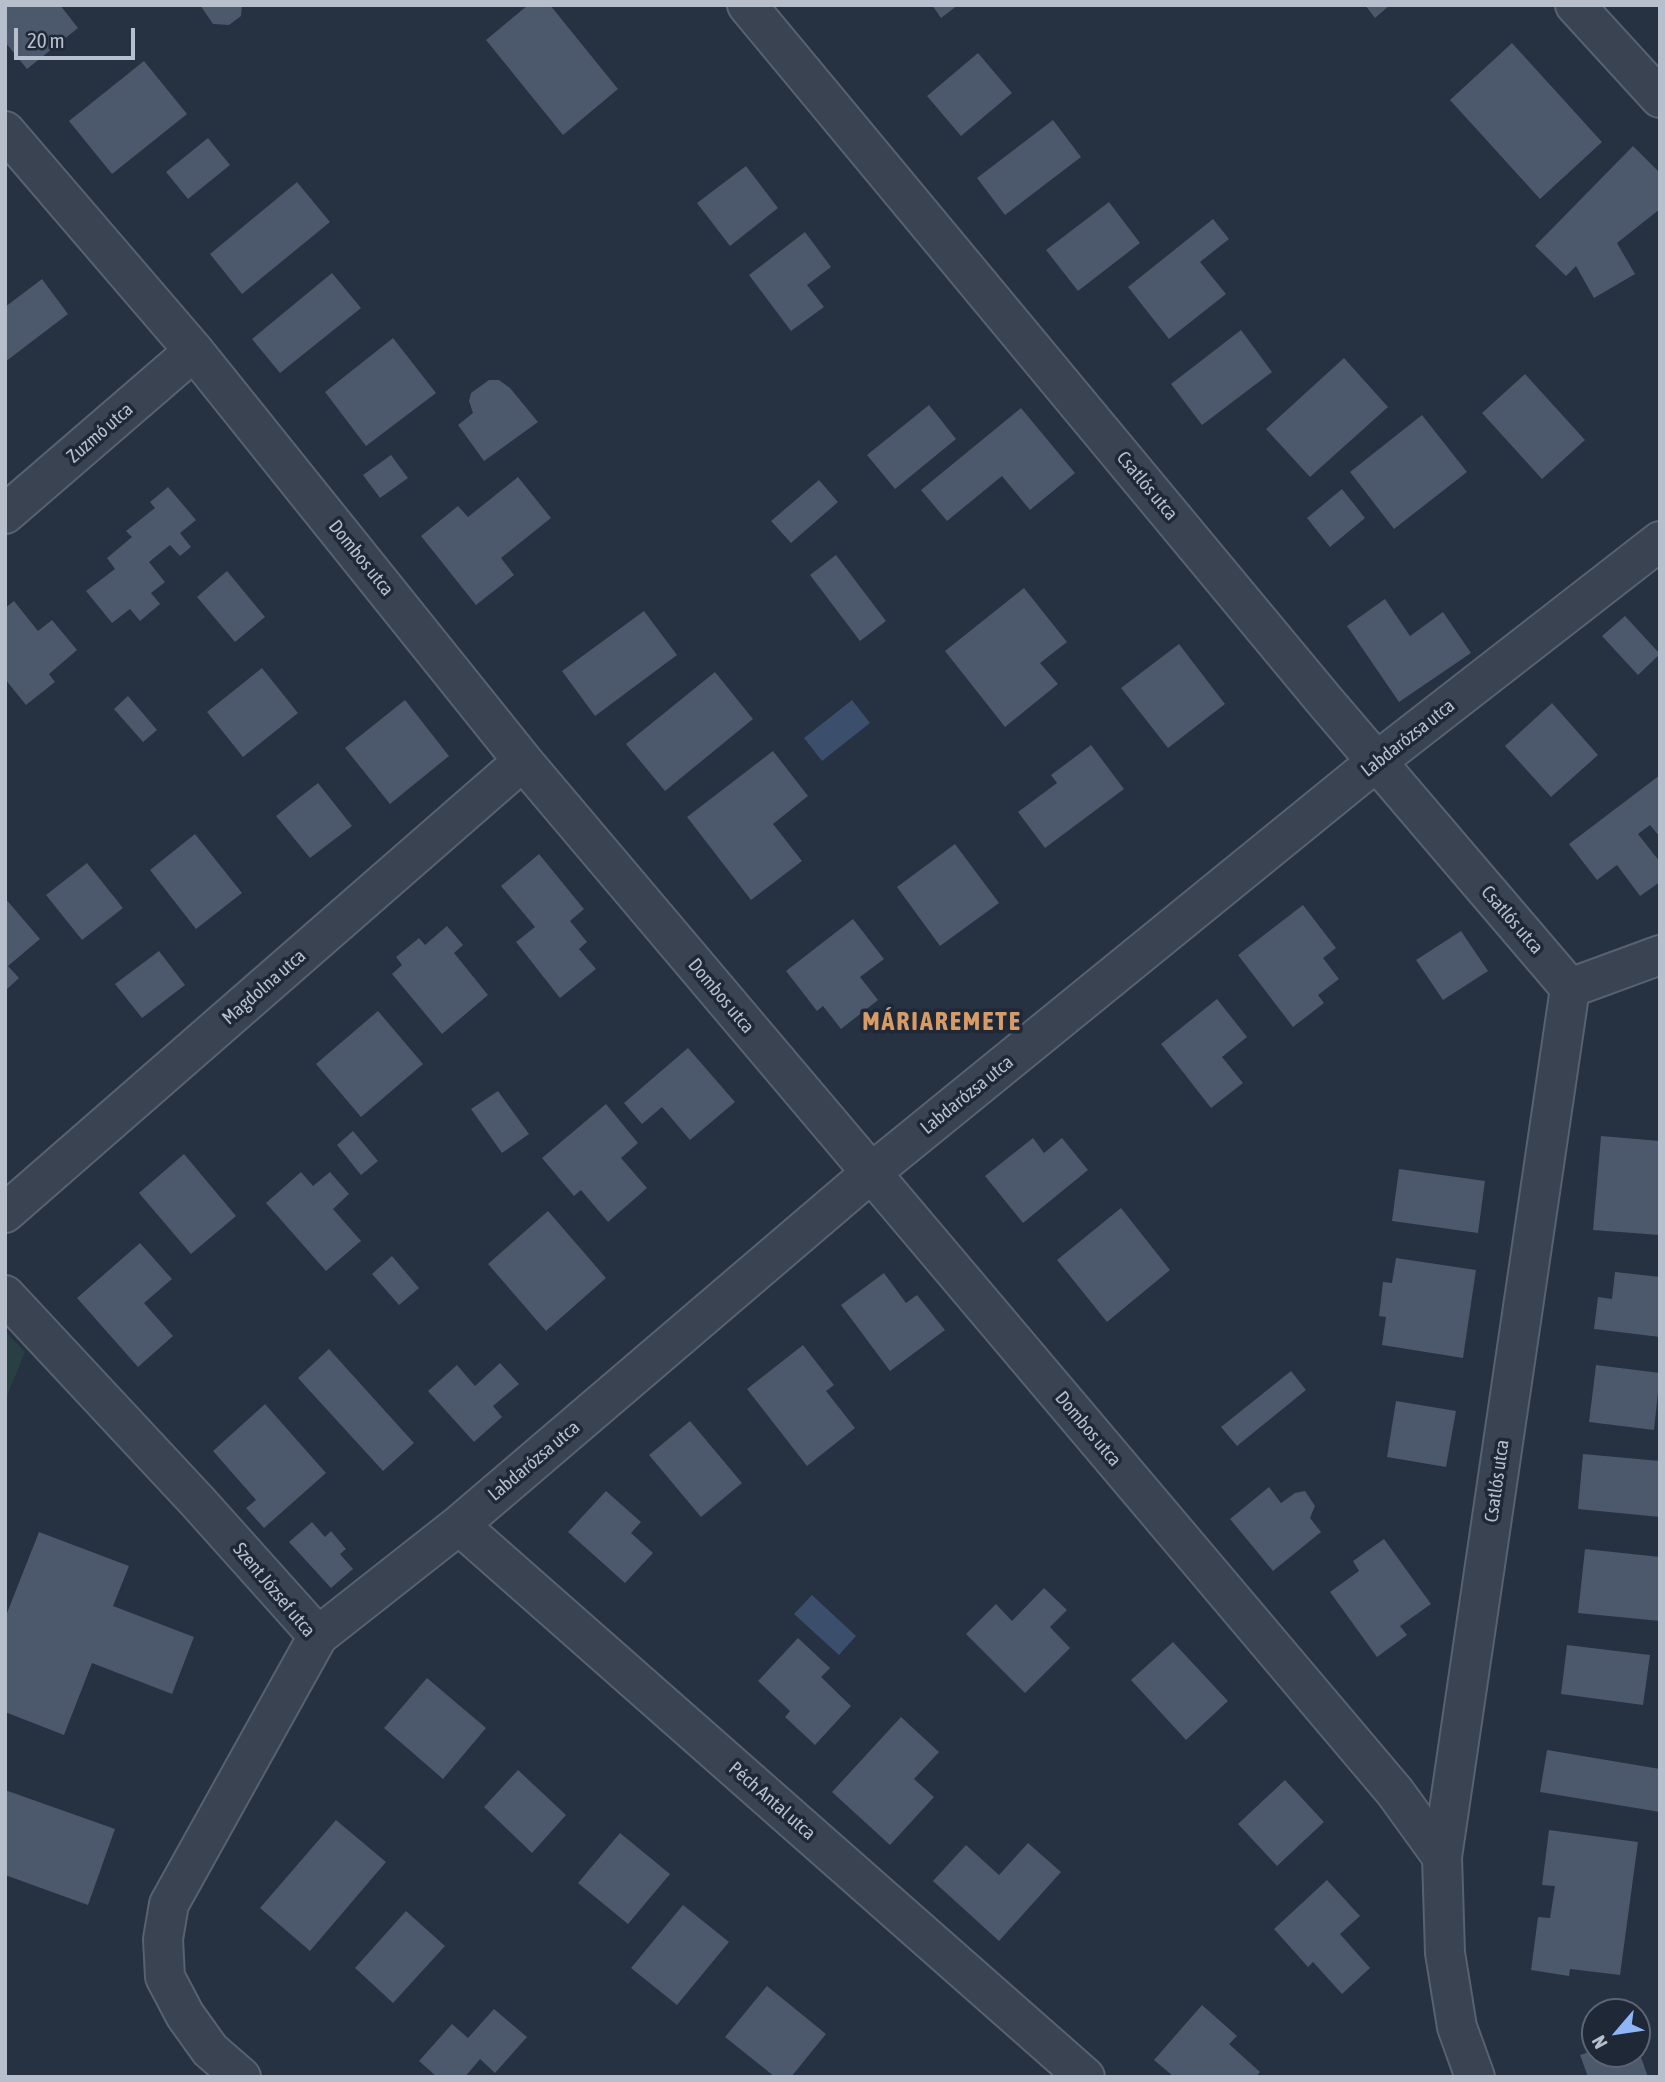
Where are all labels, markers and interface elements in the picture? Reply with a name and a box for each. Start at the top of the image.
scale bar [18,14,138,58]
text: 20 m [27,28,65,52]
street label: Zuzmó utca [62,398,138,468]
street label: Csatlós utca [1112,447,1182,525]
street label: Dombos utca [324,516,398,600]
street label: Labdarózsa utca [1357,694,1459,782]
street label: Csatlós utca [1476,881,1548,959]
street label: Magdolna utca [218,945,310,1029]
street label: Dombos utca [683,954,759,1038]
district label: MÁRIAREMETE [864,1006,1020,1038]
street label: Labdarózsa utca [916,1051,1018,1139]
street label: Dombos utca [1050,1387,1126,1471]
street label: Labdarózsa utca [484,1416,584,1506]
street label: Csatlós utca [1480,1438,1514,1524]
street label: Szent József utca [228,1538,320,1642]
street label: Péch Antal utca [724,1757,820,1845]
north arrow [1581,1998,1651,2068]
text: N [1587,2032,1612,2052]

